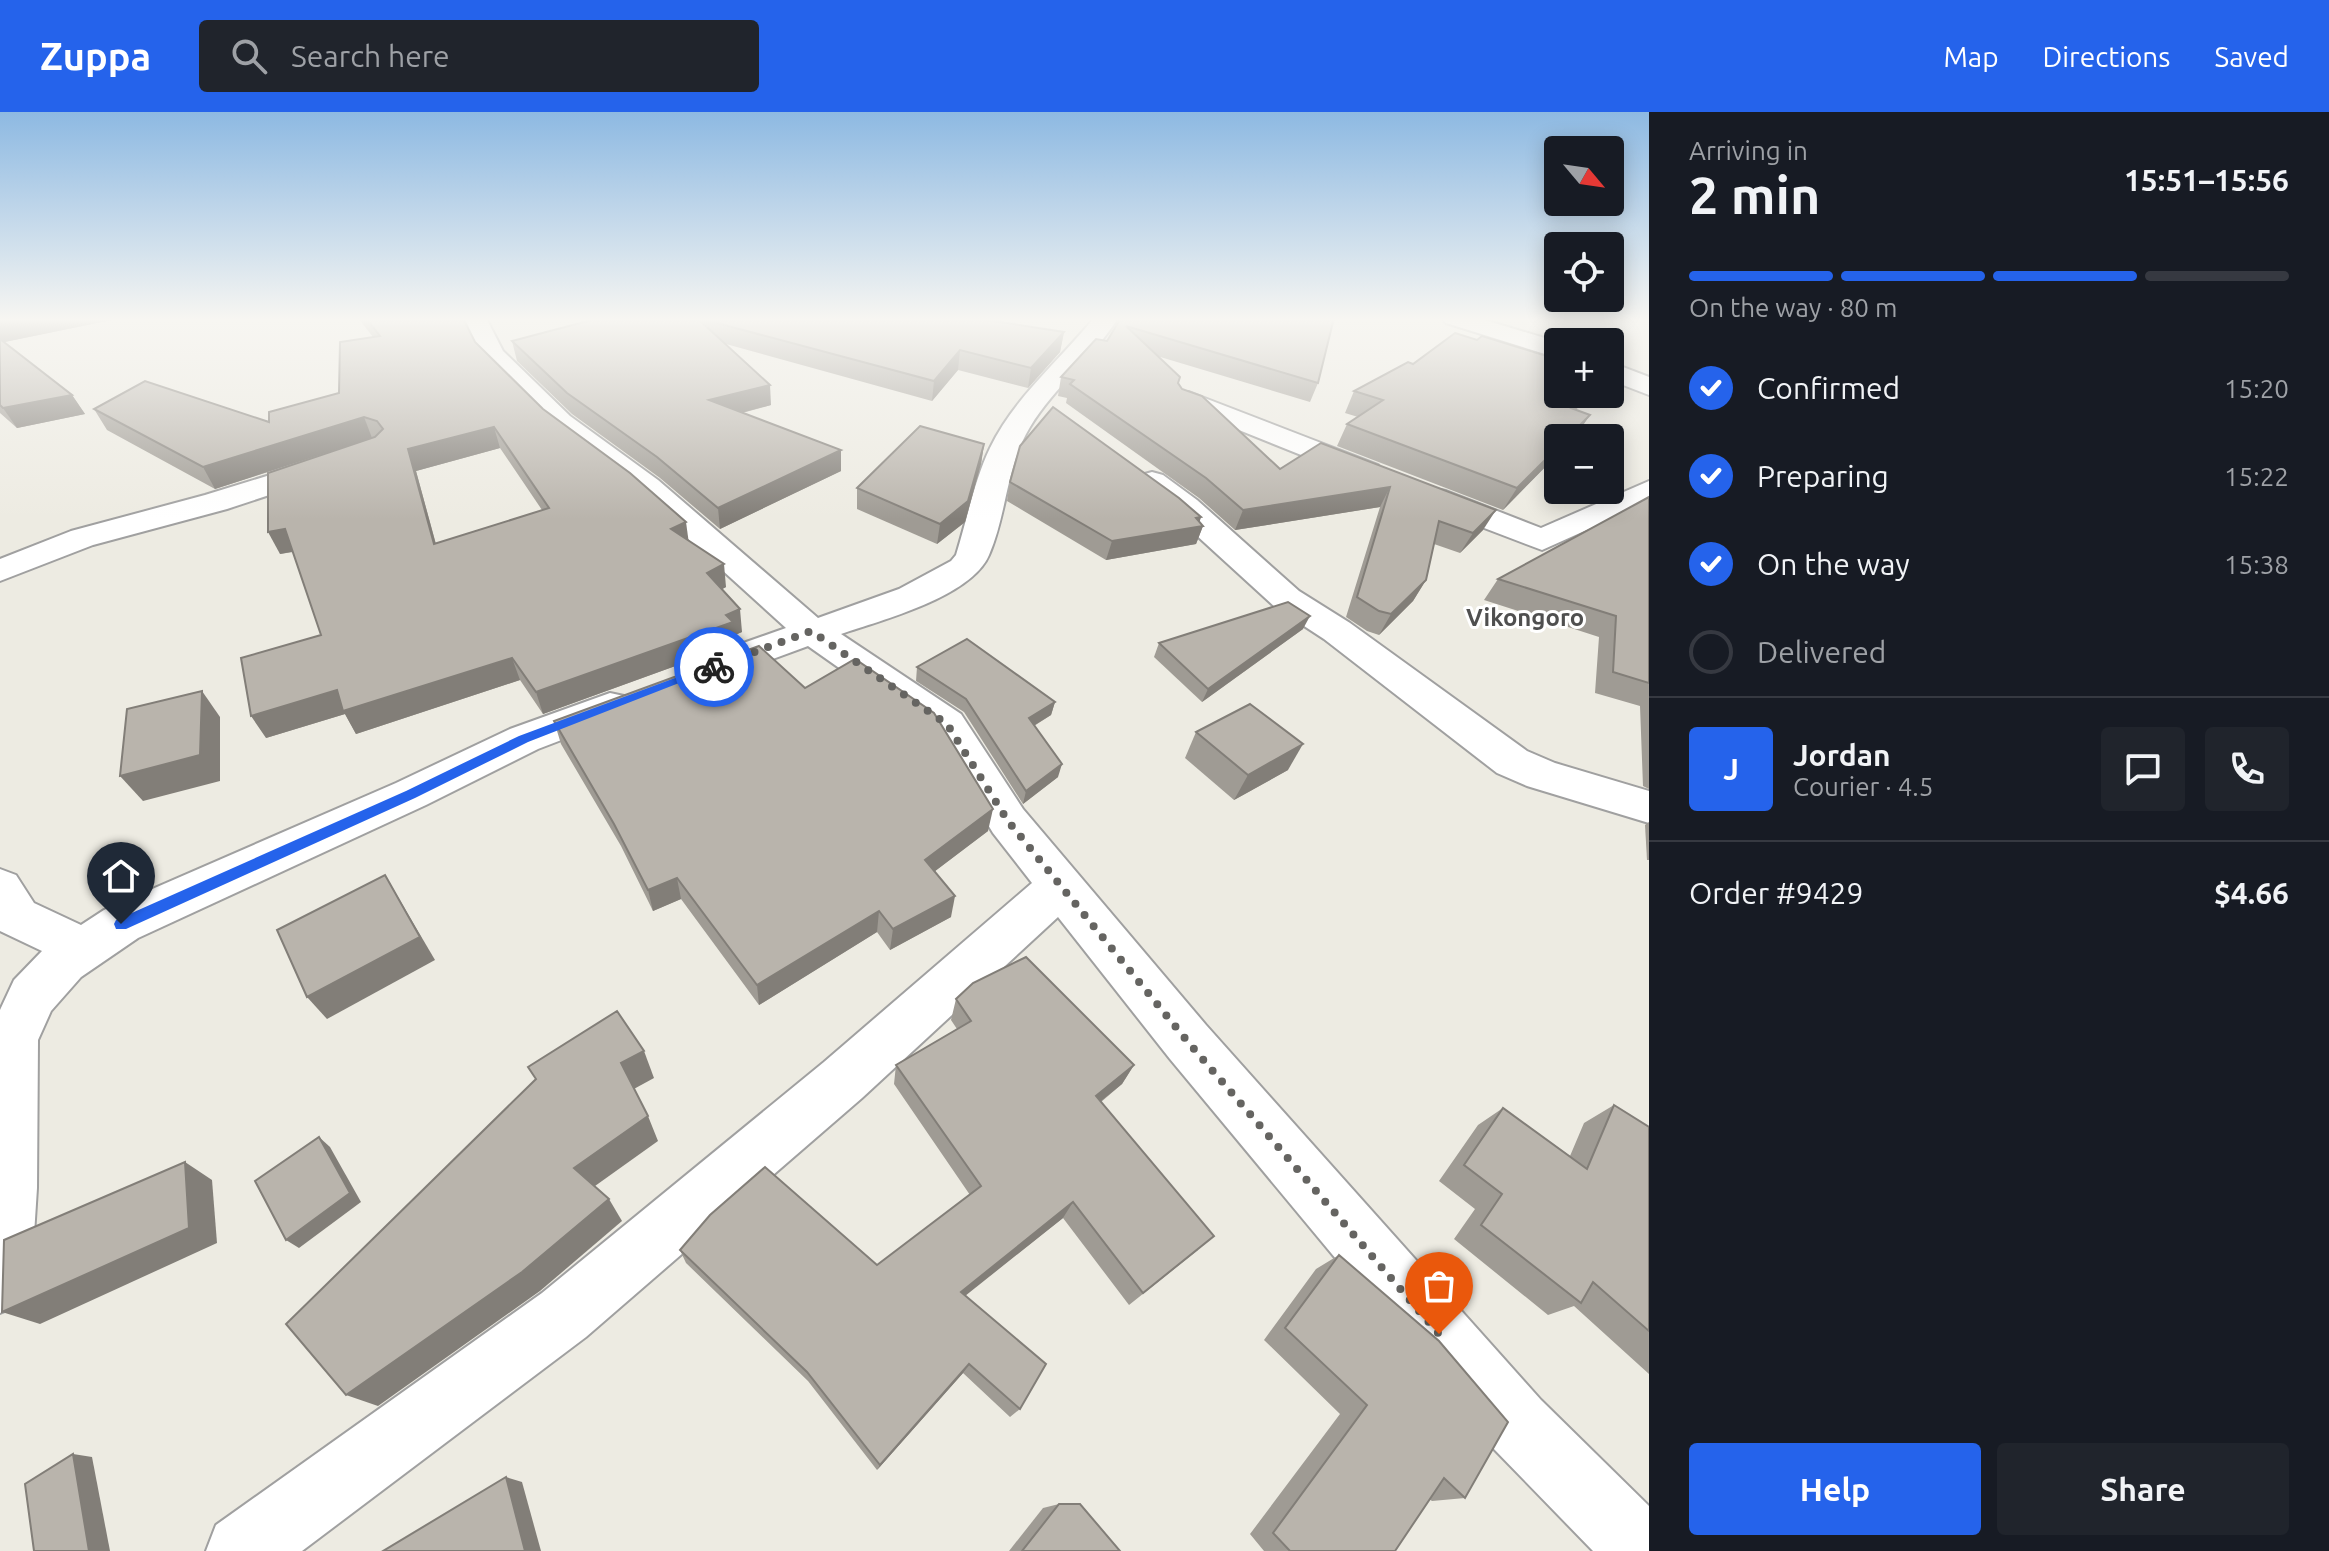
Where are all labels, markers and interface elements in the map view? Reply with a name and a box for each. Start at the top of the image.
search box [199,20,759,92]
icon: search [227,34,271,78]
text: Zuppa [40,35,151,77]
text: Search here [291,39,450,73]
text: Map [1943,41,1999,72]
text: Directions [2043,41,2170,72]
text: Saved [2214,41,2289,72]
north arrow [1544,136,1624,216]
map controls [1544,136,1624,504]
text: Arriving in [1689,136,1808,165]
text: 15:51–15:56 [2124,163,2289,197]
text: 2 min [1689,166,1820,224]
button: locate [1544,232,1624,312]
text: On the way · 80 m [1689,293,1897,322]
button: + [1544,328,1624,408]
icon: check [1689,366,1733,410]
text: Confirmed [1757,371,1900,405]
text: 15:20 [2224,374,2289,403]
button: − [1544,424,1624,504]
icon: check [1689,454,1733,498]
text: Preparing [1757,459,1889,493]
text: 15:22 [2224,462,2289,491]
icon: check [1689,542,1733,586]
text: On the way [1757,547,1910,581]
text: 15:38 [2224,550,2289,579]
district label: Vikongoro [1466,604,1584,631]
courier [674,627,754,707]
text: Delivered [1757,635,1886,669]
icon: bike [692,645,736,689]
button: chat [2101,727,2185,811]
button: phone [2205,727,2289,811]
text: Jordan [1793,738,1891,772]
text: J [1723,752,1739,786]
text: Courier · 4.5 [1793,772,1933,801]
pin [87,842,155,924]
icon: home [99,854,143,898]
text: Order #9429 [1689,876,1863,910]
text: $4.66 [2214,876,2289,910]
pin [1405,1252,1473,1334]
icon: bag [1417,1264,1461,1308]
button: Help [1689,1443,1981,1535]
button: Share [1997,1443,2289,1535]

